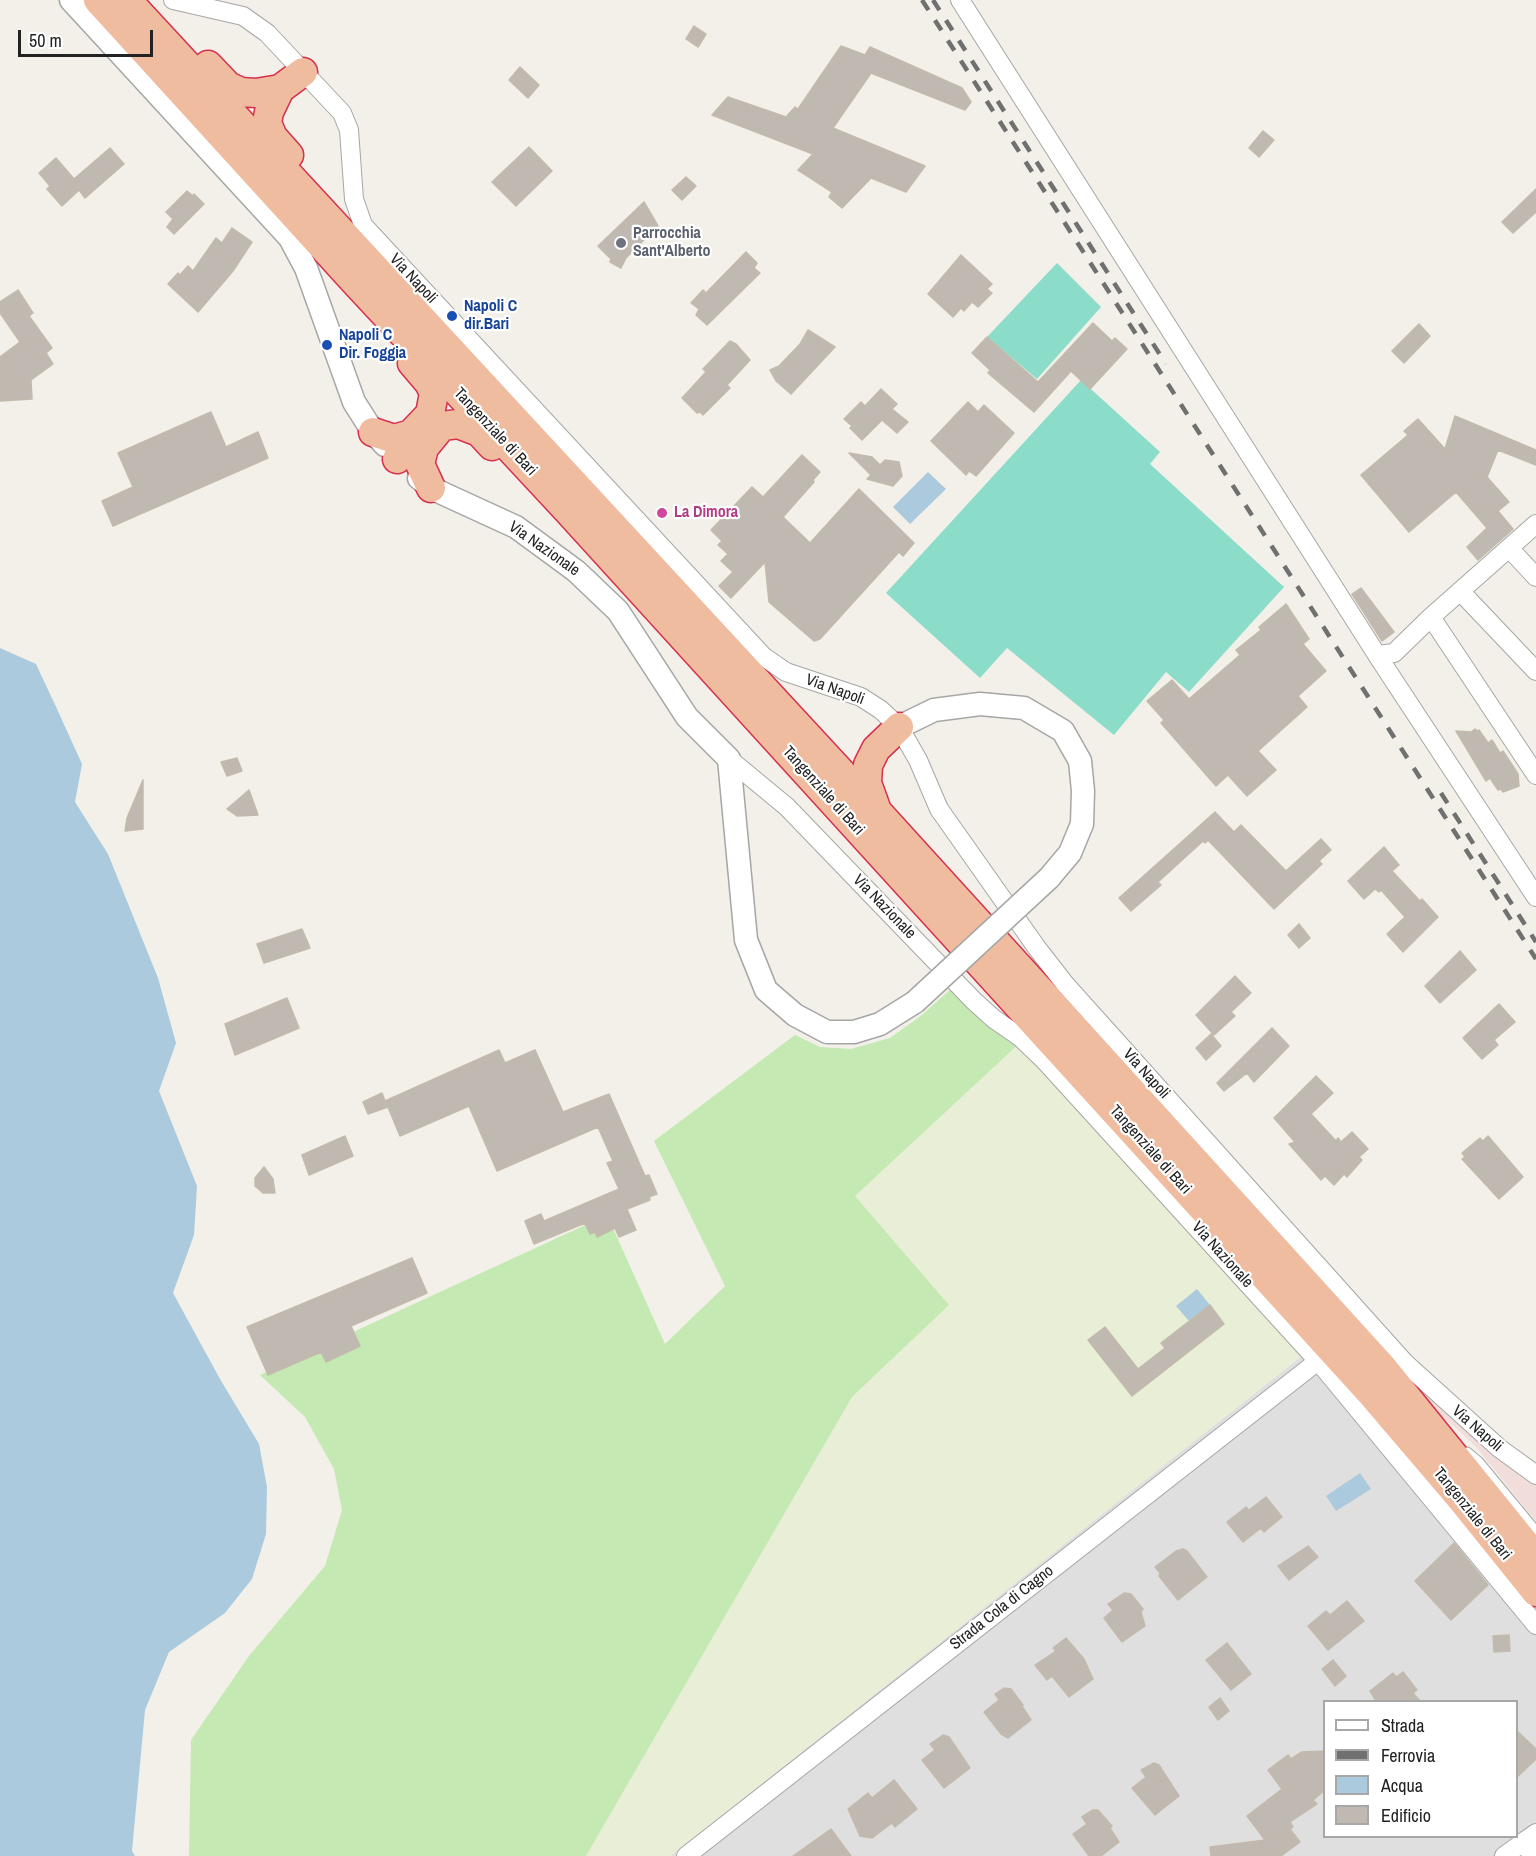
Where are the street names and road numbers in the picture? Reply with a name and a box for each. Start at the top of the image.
street label: Via Napoli [385,250,441,308]
street label: Tangenziale di Bari [449,384,541,480]
street label: Via Nazionale [505,518,583,580]
street label: Via Napoli [803,671,867,709]
street label: Tangenziale di Bari [778,742,868,840]
street label: Via Nazionale [849,871,919,943]
street label: Via Napoli [1118,1045,1174,1103]
street label: Tangenziale di Bari [1105,1101,1195,1199]
street label: Via Nazionale [1187,1218,1257,1292]
street label: Via Napoli [1448,1402,1506,1456]
street label: Tangenziale di Bari [1429,1464,1515,1564]
street label: Strada Cola di Cagno [946,1562,1058,1654]

